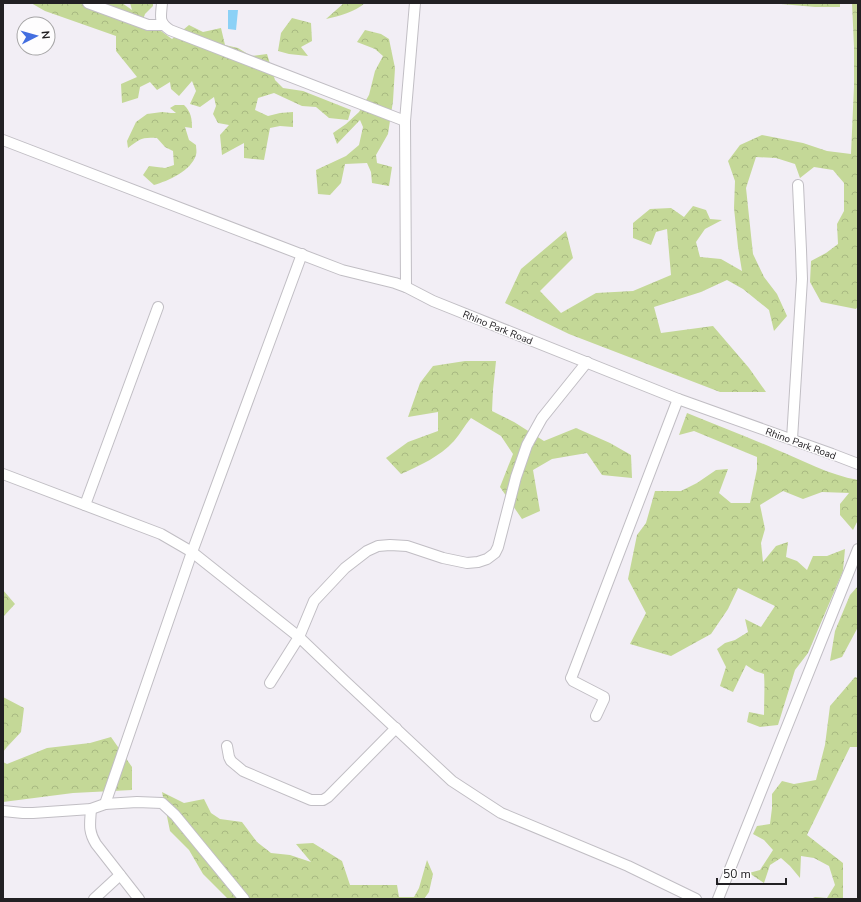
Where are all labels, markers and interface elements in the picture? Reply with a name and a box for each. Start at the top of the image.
north arrow [16,16,56,56]
text: N [38,30,53,40]
street label: Rhino Park Road [461,308,535,348]
street label: Rhino Park Road [763,425,838,463]
scale bar [717,860,786,886]
text: 50 m [723,866,751,882]

